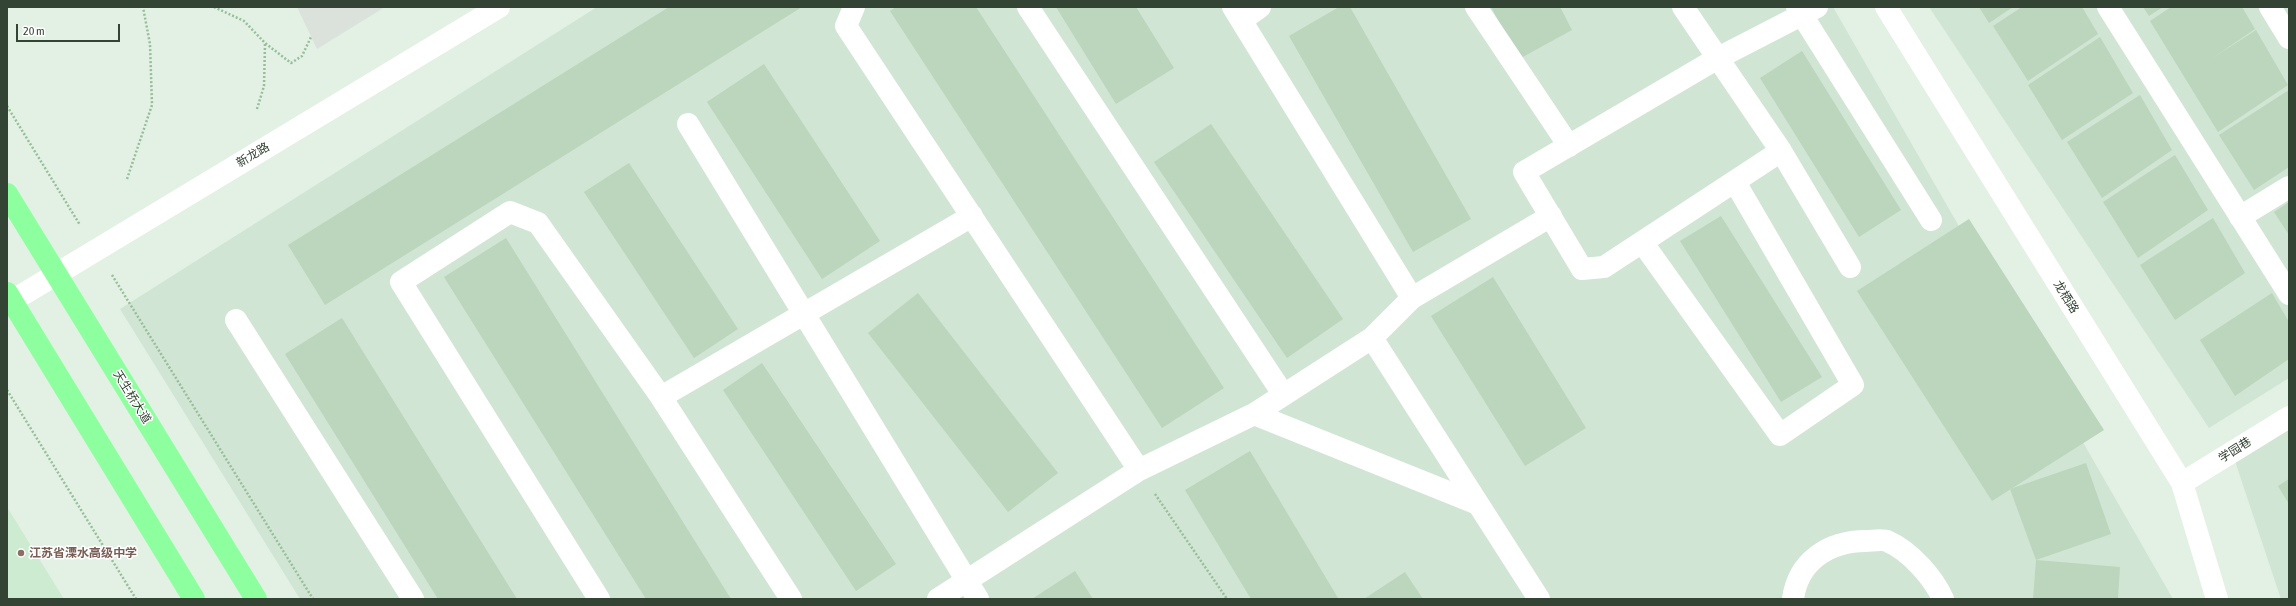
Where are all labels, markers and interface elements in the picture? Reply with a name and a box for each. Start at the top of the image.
scale bar [18,16,122,42]
text: 20 m [23,24,45,38]
street label: 新龙路 [234,140,272,170]
street label: 龙栖路 [2050,278,2082,316]
street label: 天生桥大道 [110,368,154,426]
street label: 学园巷 [2216,434,2254,466]
place label: 江苏省溧水高级中学 [29,546,137,560]
marker: 江苏省溧水高级中学 [16,548,26,558]

